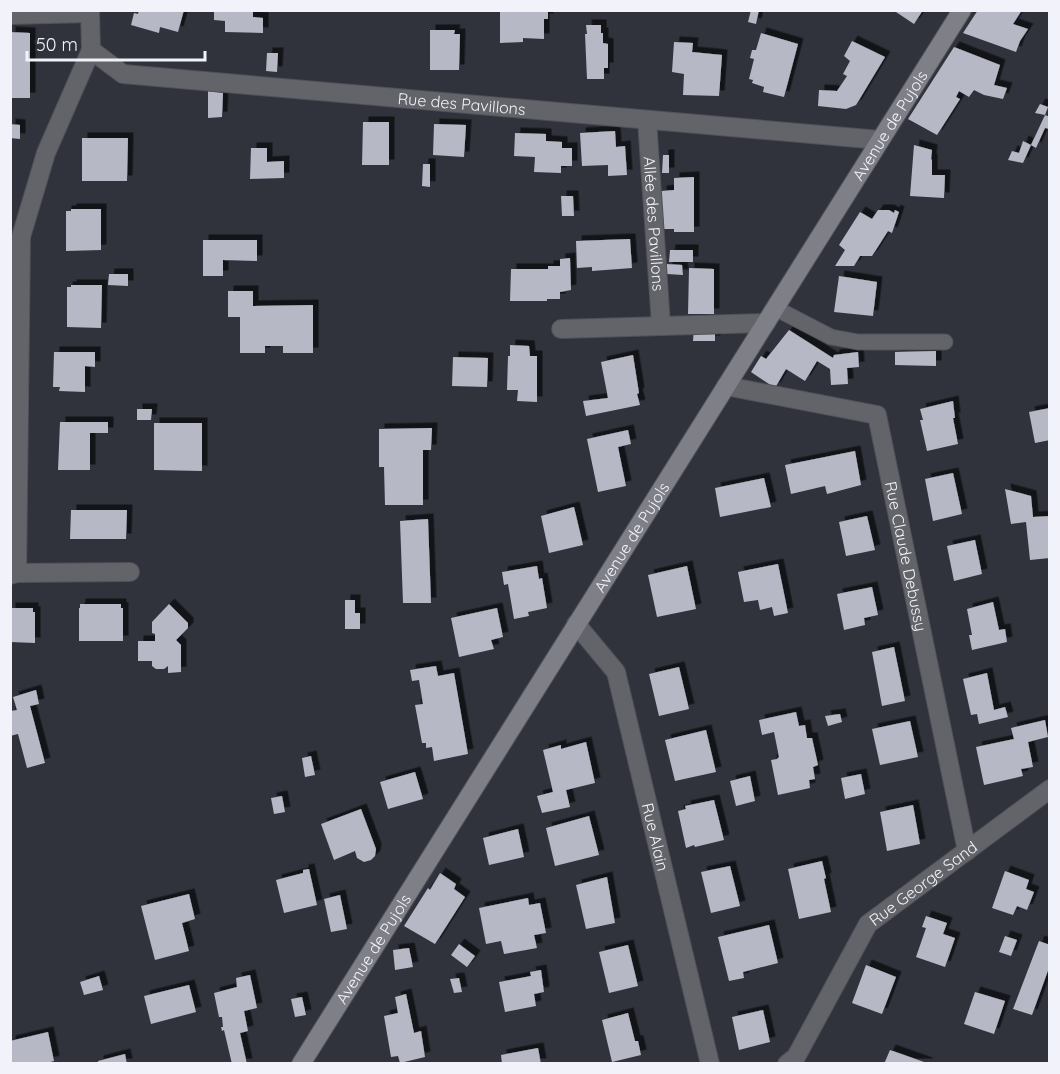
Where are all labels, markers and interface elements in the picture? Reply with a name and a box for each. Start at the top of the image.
scale bar [27,24,206,62]
text: 50 m [36,33,78,56]
street label: Avenue de Pujols [848,67,932,184]
street label: Rue des Pavillons [397,88,526,119]
street label: Allée des Pavillons [640,156,669,292]
street label: Avenue de Pujols [590,478,673,596]
street label: Rue Claude Debussy [881,479,931,633]
street label: Rue Alain [638,801,673,873]
street label: Rue George Sand [865,837,981,930]
street label: Avenue de Pujols [331,890,415,1007]

